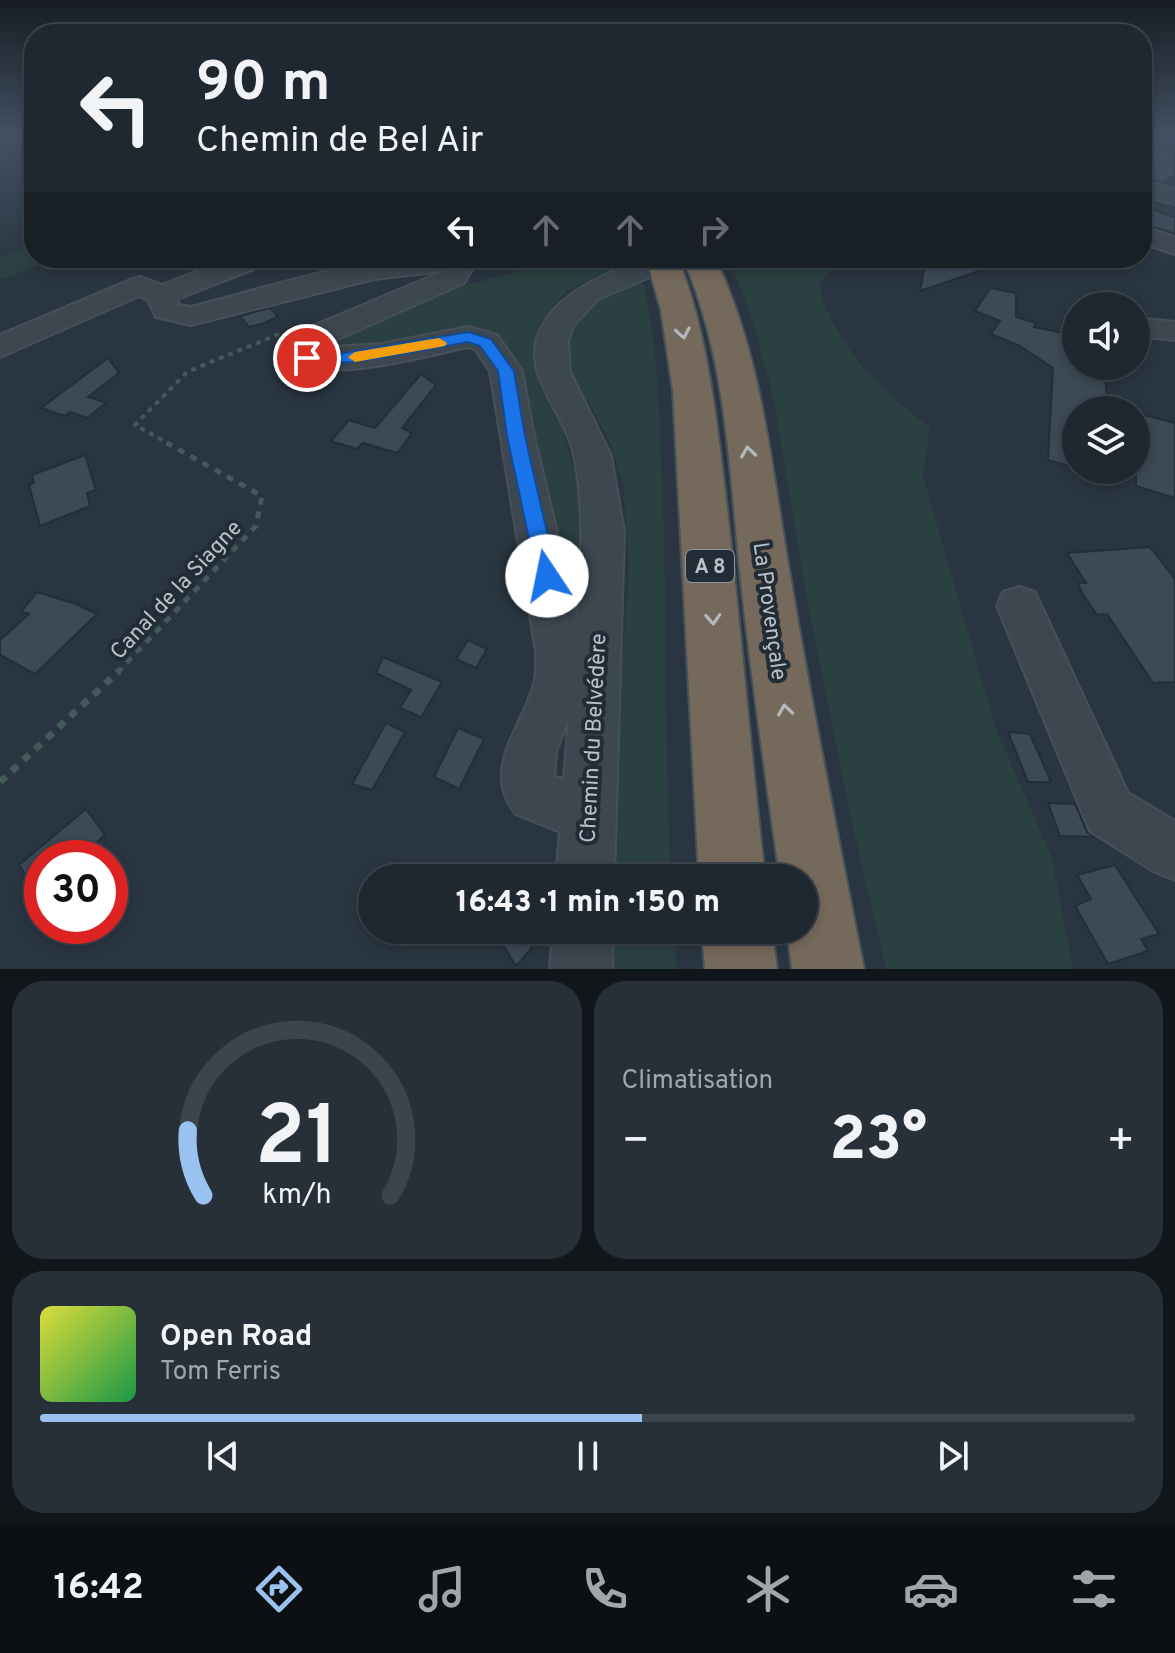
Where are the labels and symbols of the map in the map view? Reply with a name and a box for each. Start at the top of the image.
pin [273,324,341,392]
one-way arrow [673,326,690,340]
one-way arrow [740,446,757,459]
street label: Canal de la Siagne [105,515,248,666]
position arrow [505,534,589,618]
street label: La Provençale [745,541,792,682]
road number: A 8 [686,550,734,582]
one-way arrow [704,613,721,626]
street label: Chemin du Belvédère [576,633,613,844]
one-way arrow [777,703,794,717]
speed limit sign: 30 [24,840,128,944]

